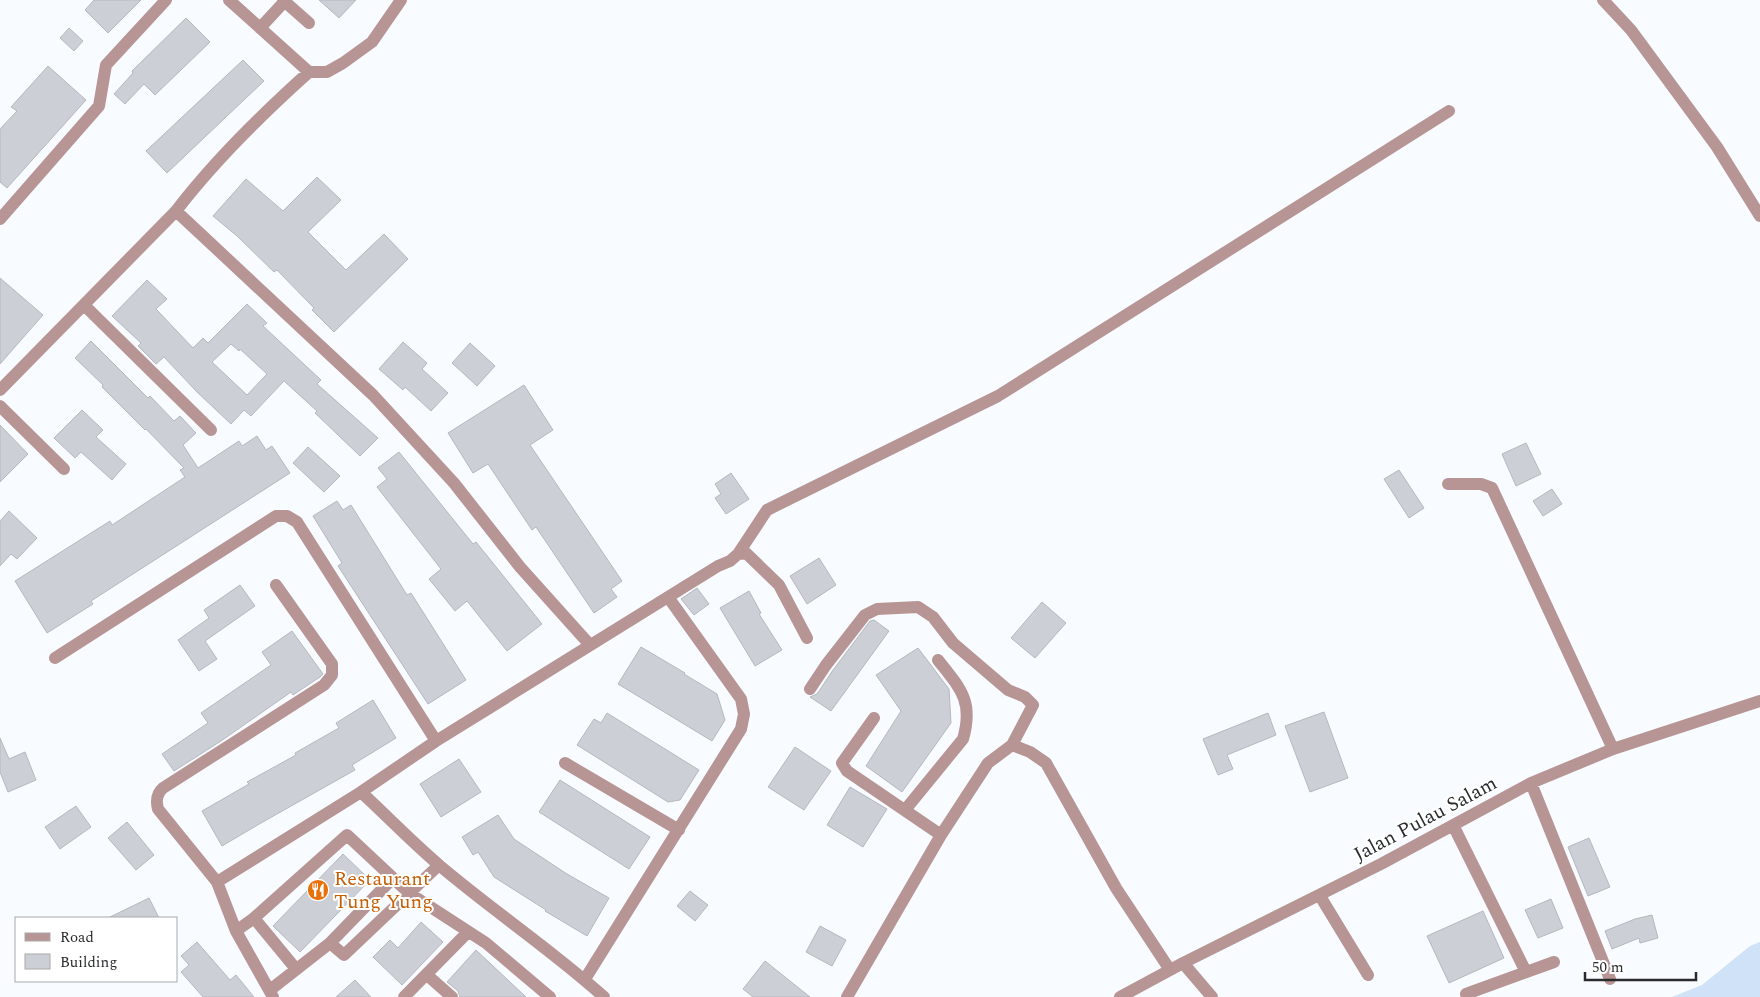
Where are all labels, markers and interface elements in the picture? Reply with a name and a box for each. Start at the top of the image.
street label: Jalan Pulau Salam [1348,768,1503,869]
place label: Restaurant Tung Yung [334,864,433,917]
restaurant icon: Restaurant Tung Yung [306,878,330,902]
legend [15,917,178,982]
text: Road [60,926,94,949]
scale bar [1585,950,1696,982]
text: Building [60,951,117,974]
text: 50 m [1592,956,1624,979]

